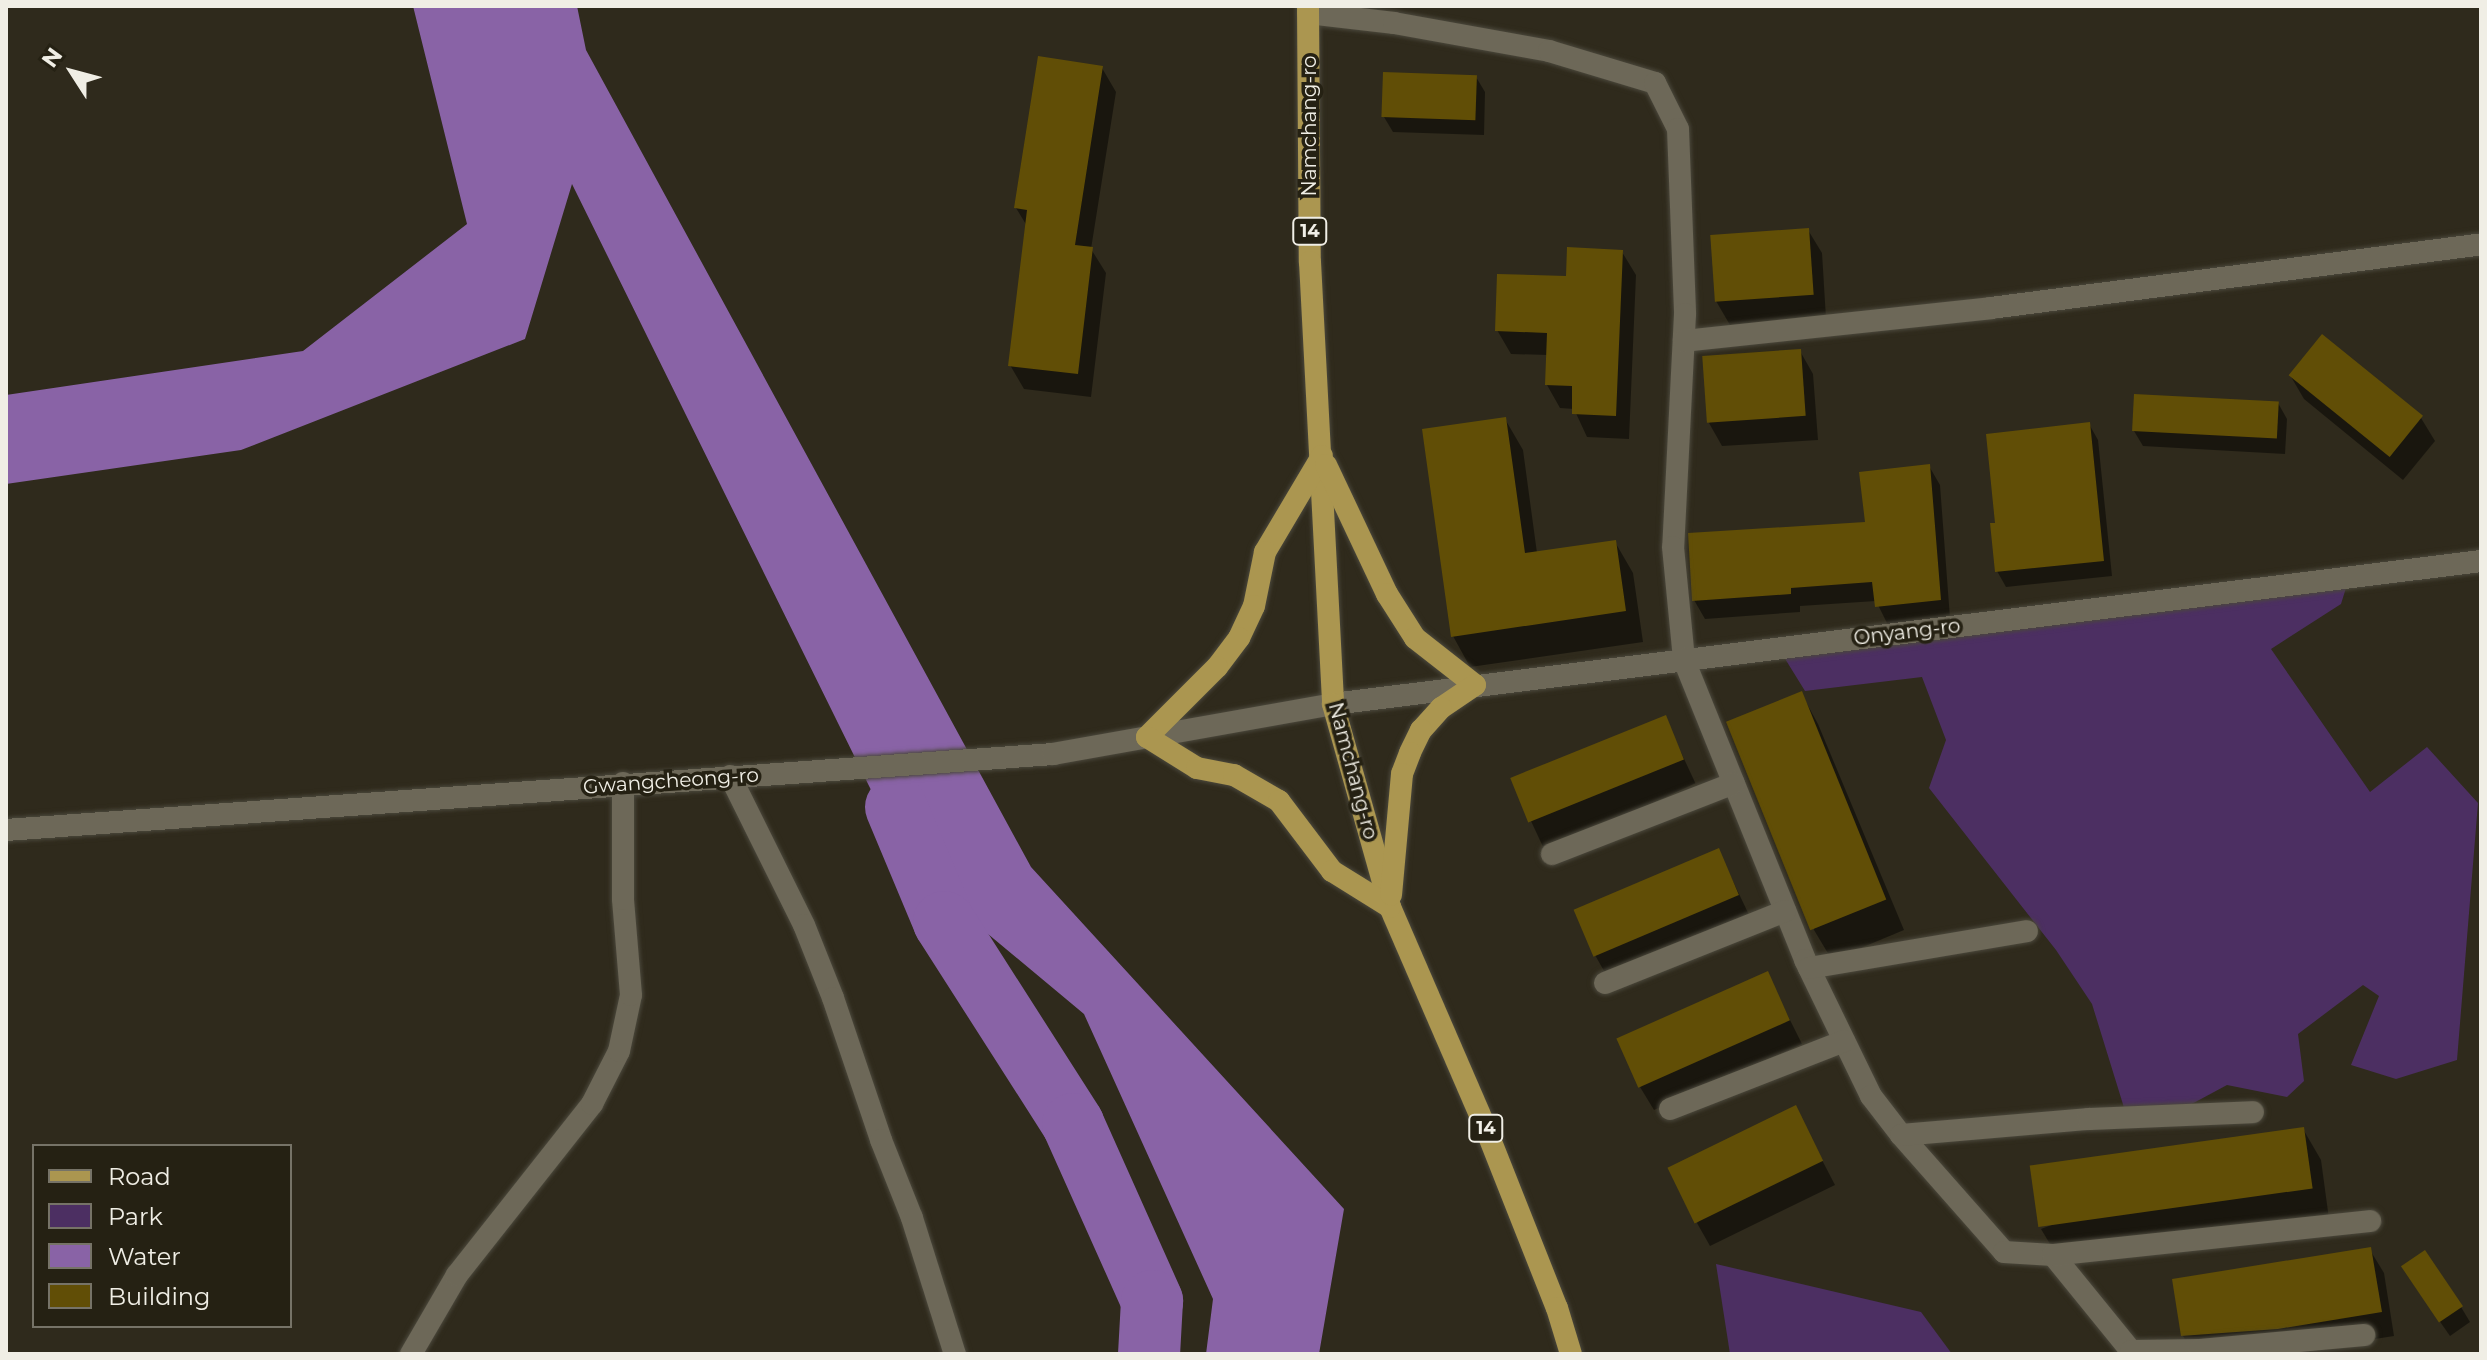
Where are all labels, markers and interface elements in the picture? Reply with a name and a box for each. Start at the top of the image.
north arrow [32,32,112,112]
text: N [36,42,68,73]
street label: Namchang-ro [1297,56,1321,196]
road number: 14 [1292,217,1328,245]
street label: Onyang-ro [1852,614,1962,650]
street label: Namchang-ro [1323,700,1383,842]
street label: Gwangcheong-ro [582,763,760,799]
road number: 14 [1468,1114,1504,1142]
legend [32,1144,292,1328]
text: Road [108,1162,171,1191]
text: Park [108,1202,163,1231]
text: Water [108,1242,181,1271]
text: Building [108,1282,211,1311]

